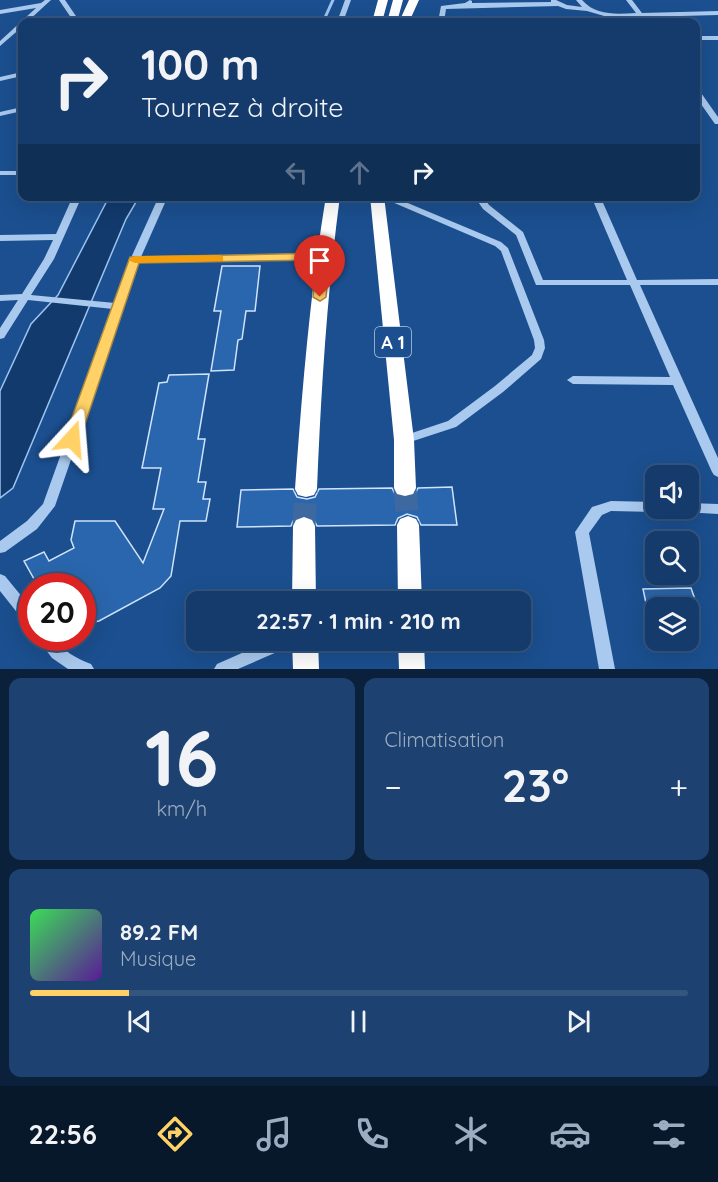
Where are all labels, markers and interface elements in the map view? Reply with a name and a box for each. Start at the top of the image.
text: 100 m [141,38,259,91]
icon: right [42,42,120,120]
text: Tournez à droite [141,90,344,124]
icon: left [280,156,313,189]
icon: ahead [343,156,376,189]
icon: right [406,156,439,189]
pin [294,235,345,297]
icon: arrive [303,244,336,277]
road number: A 1 [375,327,411,357]
position arrow [40,407,104,471]
map controls [645,465,699,651]
button: sound [645,465,699,519]
button: search [645,531,699,585]
speed limit sign: 20 [18,573,96,651]
button: layers [645,597,699,651]
text: 22:57 · 1 min · 210 m [256,607,461,635]
text: 16 [145,708,218,806]
text: Climatisation [385,727,504,752]
text: 23° [502,757,569,813]
text: − [385,766,402,807]
text: + [669,766,688,807]
text: km/h [156,796,207,821]
text: 89.2 FM [120,918,198,946]
text: Musique [120,946,196,971]
icon: previous [123,1005,156,1038]
icon: pause [342,1005,375,1038]
icon: next [562,1005,595,1038]
icon: directions [154,1113,196,1155]
icon: music [253,1113,295,1155]
icon: phone [351,1113,393,1155]
icon: climate [450,1113,492,1155]
icon: car [549,1113,591,1155]
icon: filters [648,1113,690,1155]
text: 22:56 [28,1117,97,1151]

